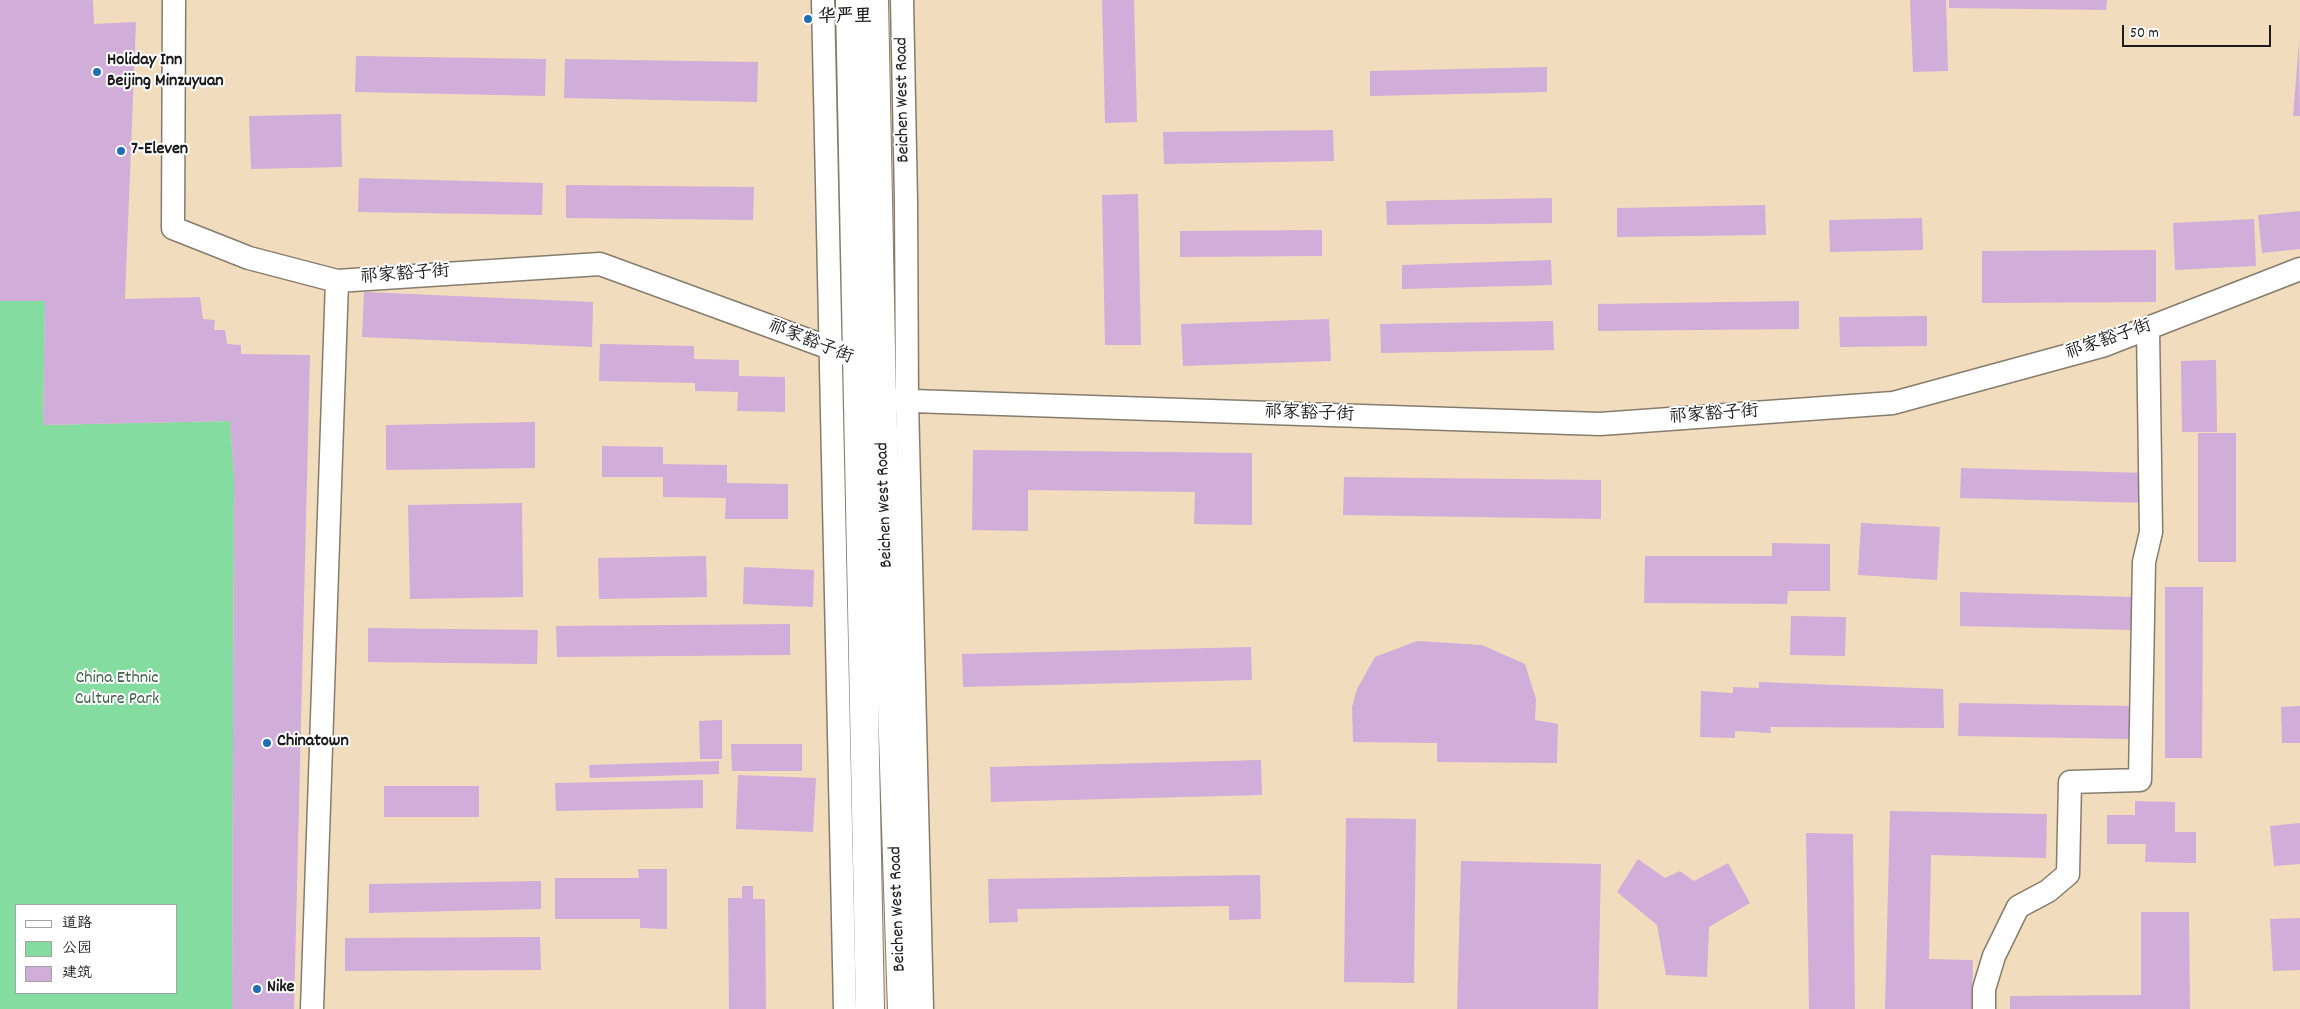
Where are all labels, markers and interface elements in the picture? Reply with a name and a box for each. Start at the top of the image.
place label: 华严里 [818,8,872,30]
marker: 华严里 [802,13,814,25]
scale bar [2125,15,2274,47]
text: 50 m [2130,23,2159,45]
street label: Beichen West Road [892,37,916,163]
place label: Holiday Inn Beijing Minzuyuan [107,51,224,94]
marker: Holiday Inn Beijing Minzuyuan [91,66,103,78]
place label: 7-Eleven [131,140,188,162]
marker: 7-Eleven [115,145,127,157]
street label: 祁家豁子街 [359,262,451,290]
street label: 祁家豁子街 [764,316,856,370]
street label: 祁家豁子街 [2063,316,2155,366]
street label: 祁家豁子街 [1668,402,1760,430]
street label: 祁家豁子街 [1264,403,1354,427]
street label: Beichen West Road [873,442,899,568]
park label: China Ethnic Culture Park [75,669,159,712]
place label: Chinatown [277,732,349,754]
marker: Chinatown [261,737,273,749]
street label: Beichen West Road [886,846,912,972]
legend [15,904,178,994]
text: 道路 [62,913,92,935]
text: 公园 [62,938,92,960]
text: 建筑 [62,963,92,985]
place label: Nike [267,978,294,1000]
marker: Nike [251,983,263,995]

